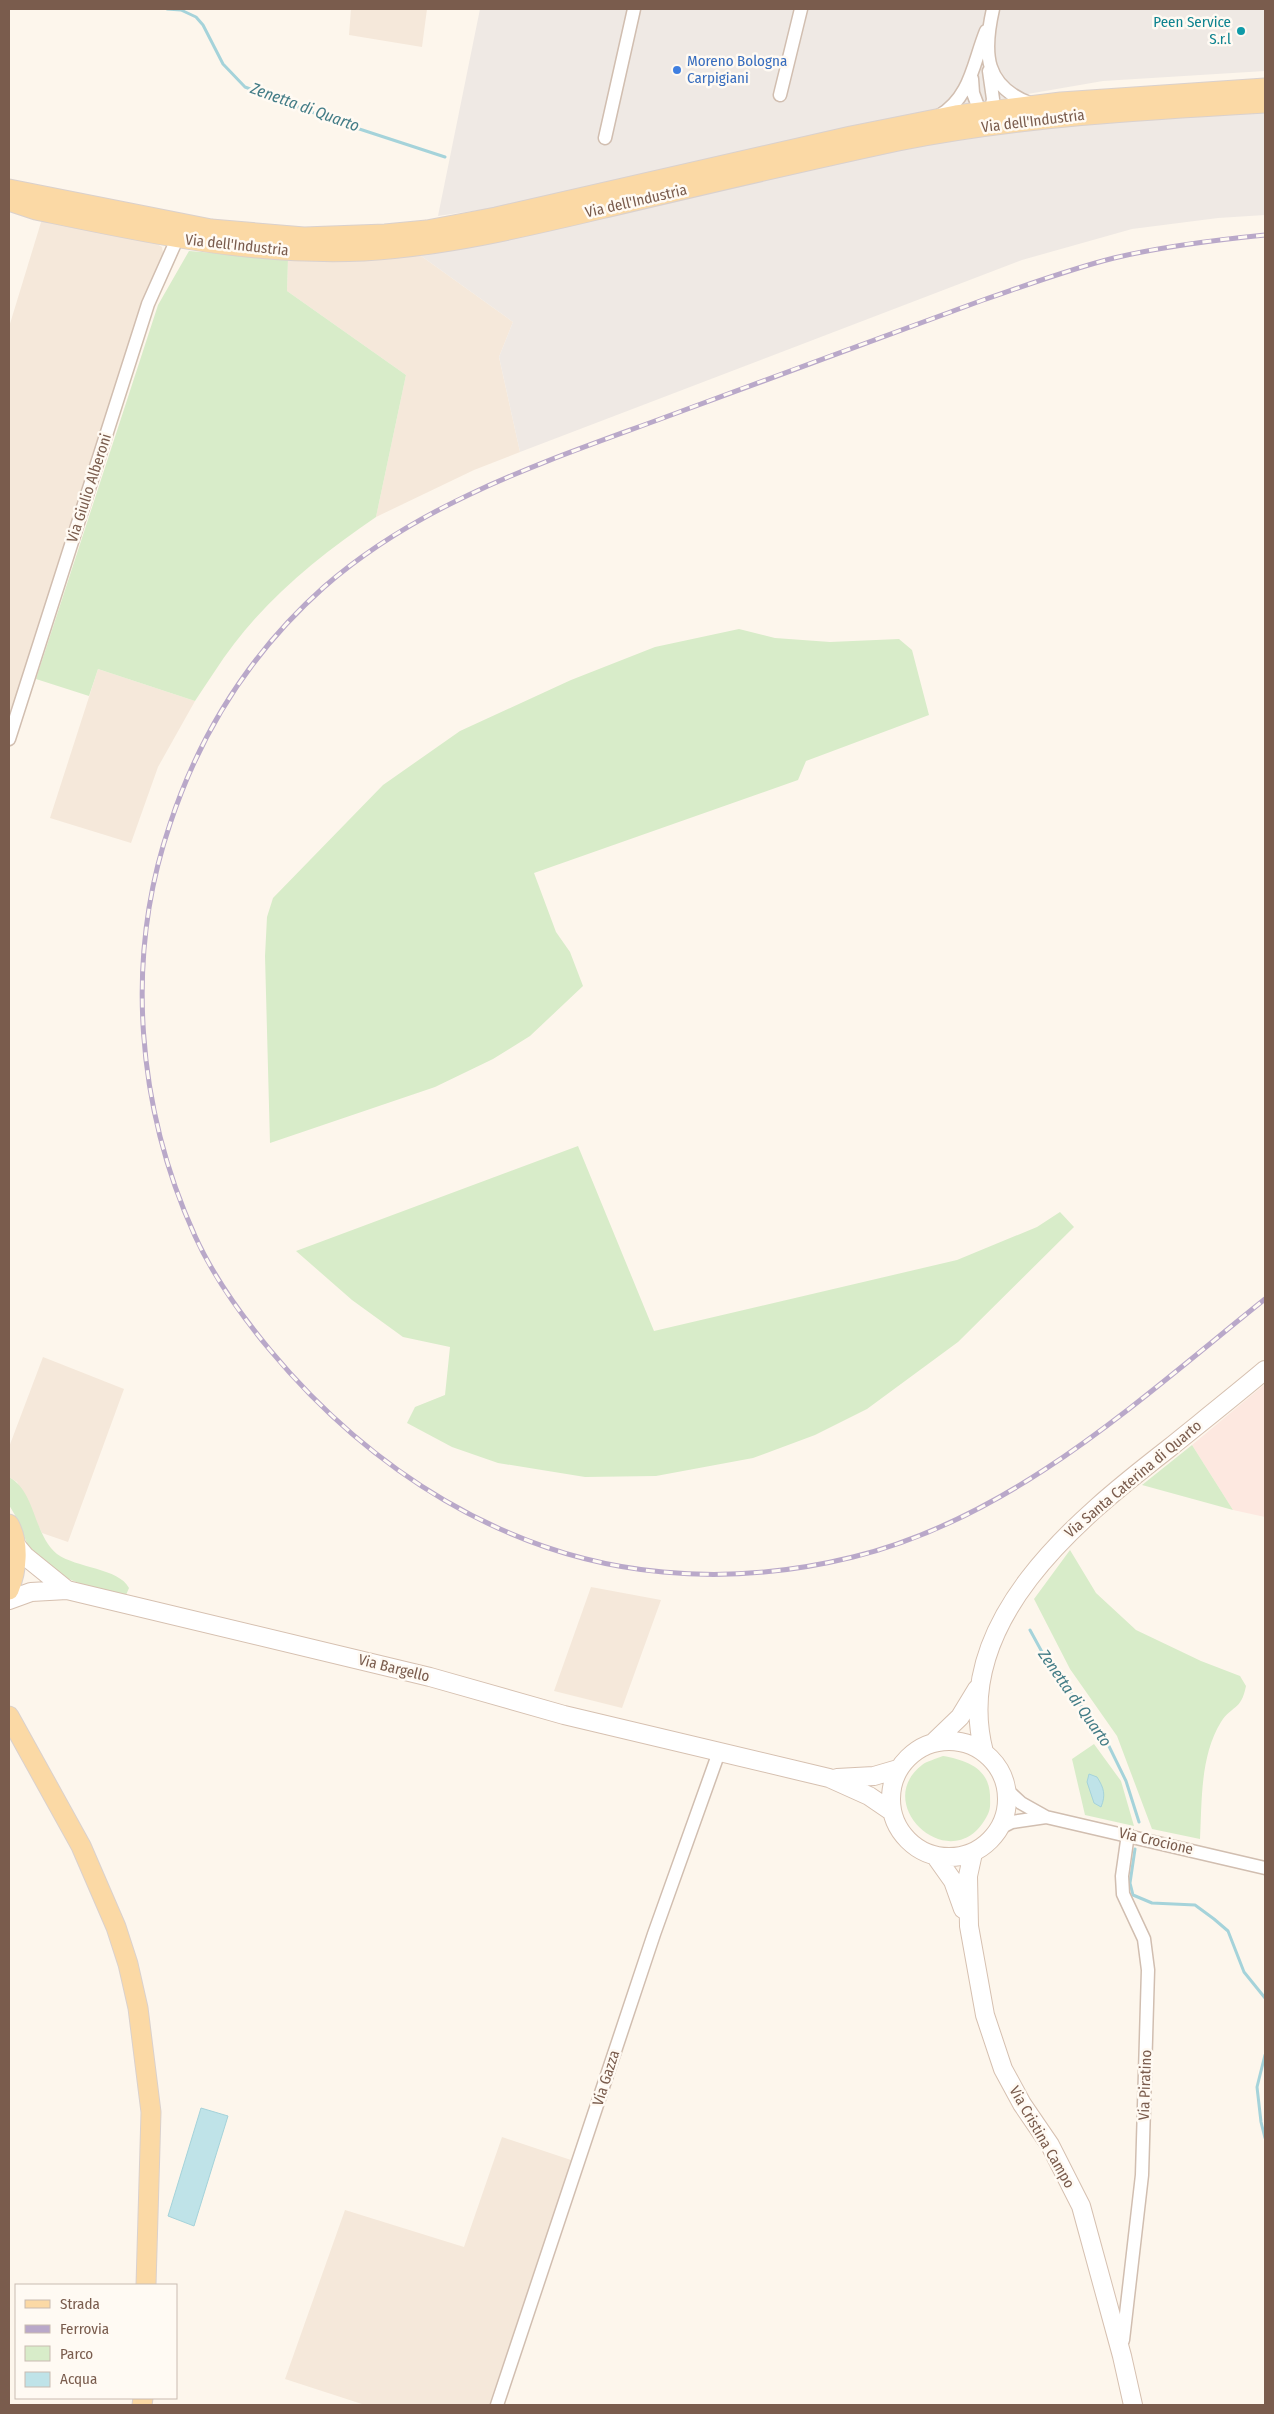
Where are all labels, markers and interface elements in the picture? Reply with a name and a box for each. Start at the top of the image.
place label: Peen Service S.r.l [1153,13,1231,48]
marker: Peen Service S.r.l [1235,25,1247,37]
place label: Moreno Bologna Carpigiani [687,52,787,87]
marker: Moreno Bologna Carpigiani [671,64,683,76]
water label: Zenetta di Quarto [247,78,362,135]
street label: Via dell'Industria [980,106,1086,136]
street label: Via dell'Industria [583,181,689,221]
street label: Via dell'Industria [184,231,290,259]
street label: Via Giulio Alberoni [63,431,115,545]
street label: Via Santa Caterina di Quarto [1061,1416,1205,1542]
water label: Zenetta di Quarto [1034,1645,1116,1750]
street label: Via Bargello [356,1650,432,1686]
street label: Via Crocione [1117,1824,1195,1858]
street label: Via Gazza [589,2048,623,2108]
street label: Via Piratino [1135,2049,1155,2121]
street label: Via Cristina Campo [1006,2083,1079,2191]
legend [15,2284,178,2399]
text: Strada [60,2295,100,2313]
text: Ferrovia [60,2320,109,2338]
text: Parco [60,2345,93,2363]
text: Acqua [60,2370,97,2388]

